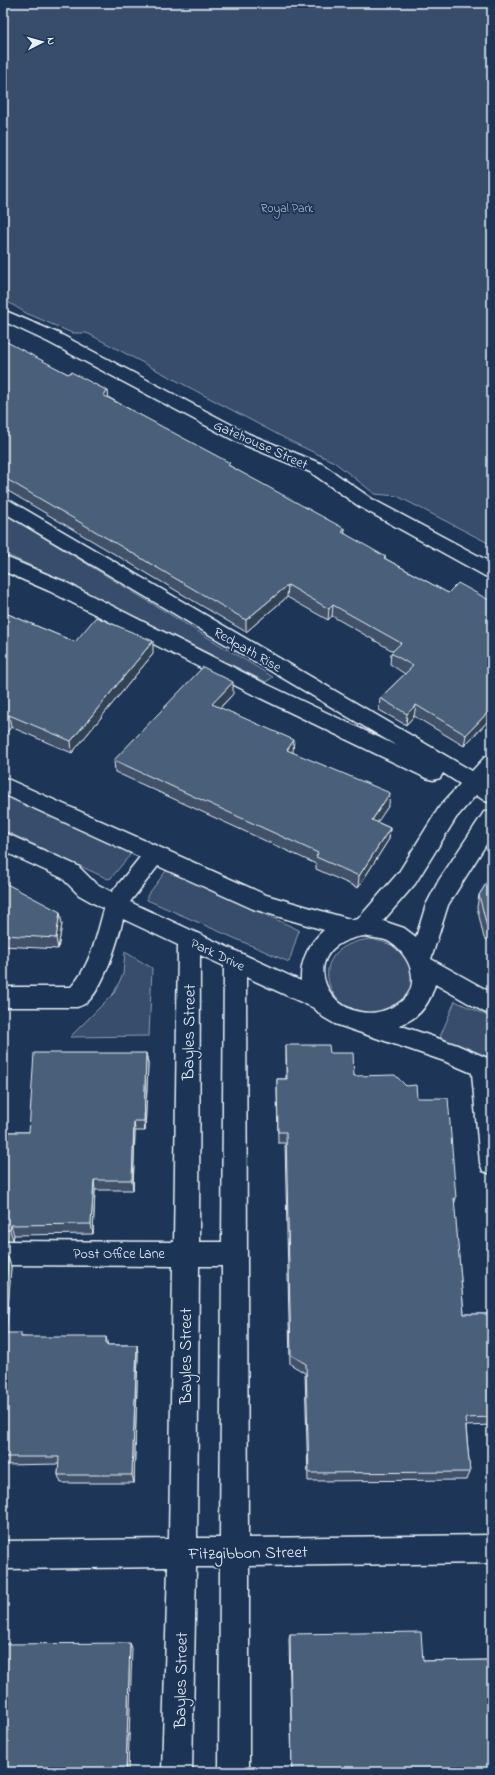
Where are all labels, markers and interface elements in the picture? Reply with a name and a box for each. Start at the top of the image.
north arrow [22,22,62,62]
text: N [43,37,59,46]
park label: Royal Park [261,200,314,219]
street label: Gatehouse Street [210,415,311,476]
street label: Redpath Rise [209,622,286,679]
street label: Park Drive [187,934,249,977]
street label: Bayles Street [176,983,204,1081]
street label: Post Office Lane [73,1244,166,1265]
street label: Bayles Street [174,1308,200,1405]
street label: Fitzgibbon Street [187,1540,308,1569]
street label: Bayles Street [168,1631,196,1729]

